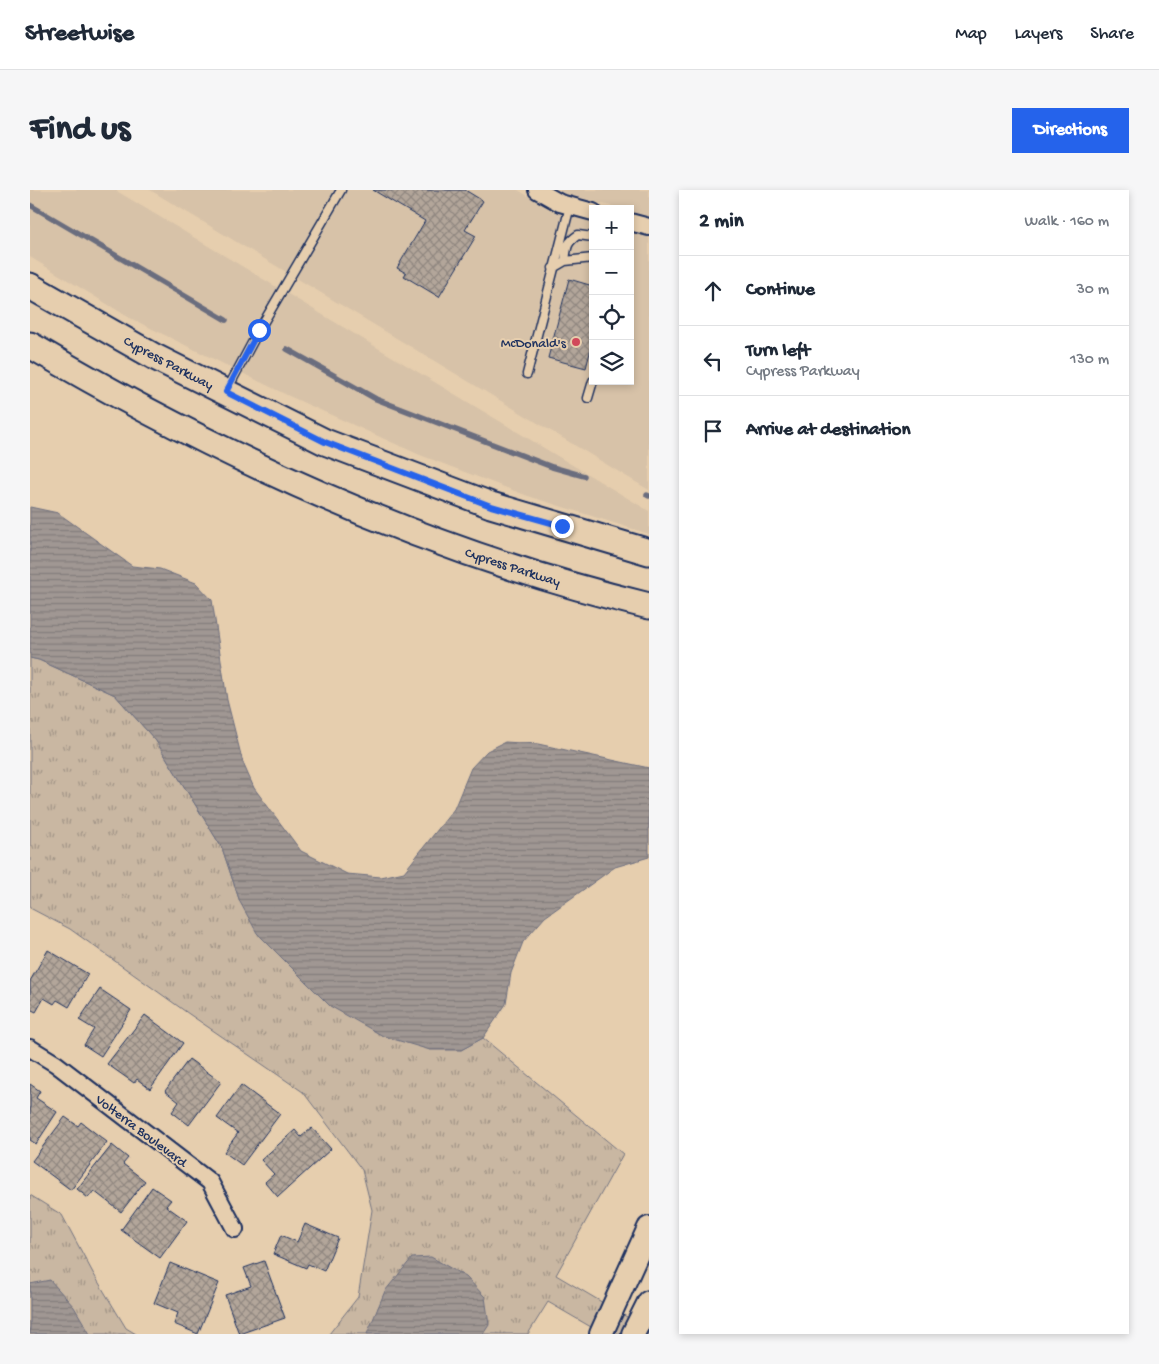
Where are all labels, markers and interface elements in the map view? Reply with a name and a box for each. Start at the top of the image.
text: Streetwise [25,20,134,49]
text: Map [955,24,987,45]
text: Layers [1015,24,1062,45]
text: Share [1090,24,1134,45]
button: Directions [1012,108,1129,153]
text: Find us [30,110,130,151]
map controls [589,205,634,385]
button: + [589,205,634,250]
text: 2 min [699,210,744,235]
text: Walk · 160 m [1024,213,1109,232]
button: − [589,250,634,295]
icon: ahead [699,277,727,305]
text: Continue [746,279,815,302]
text: 30 m [1076,281,1109,300]
button: locate [589,295,634,340]
route start [248,319,271,342]
street label: Cypress Parkway [120,333,216,395]
place label: McDonald's [501,336,567,353]
marker: McDonald's [570,336,582,348]
button: layers [589,340,634,385]
text: Turn left [746,340,810,363]
icon: left [699,347,727,375]
text: 130 m [1070,351,1109,370]
text: Cypress Parkway [746,363,860,382]
icon: arrive [699,417,727,445]
text: Arrive at destination [746,419,910,442]
route end [551,515,574,538]
street label: Cypress Parkway [462,545,562,592]
street label: Volterra Boulevard [90,1091,191,1173]

